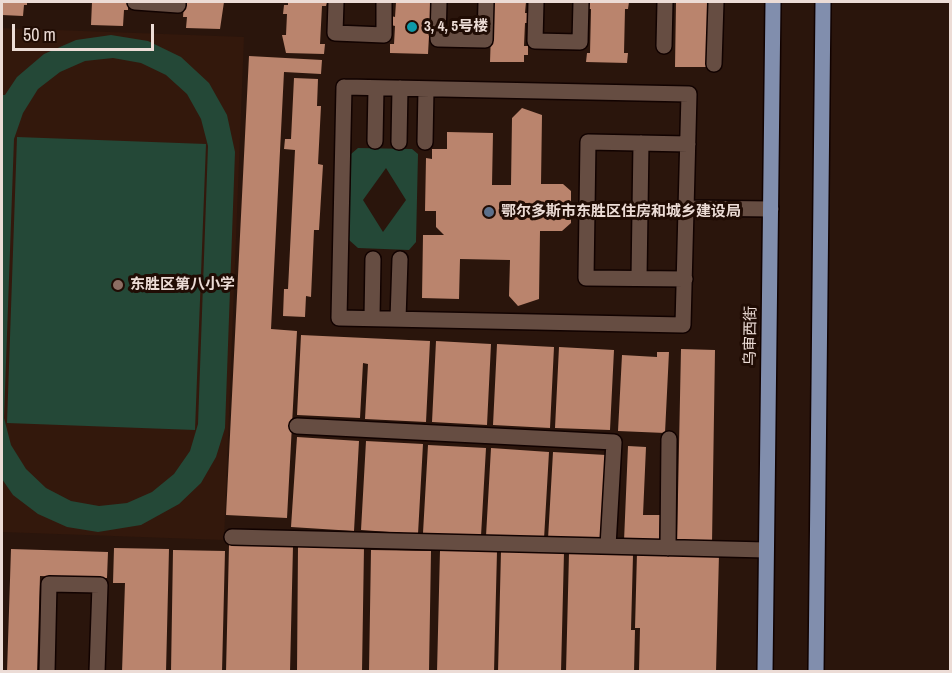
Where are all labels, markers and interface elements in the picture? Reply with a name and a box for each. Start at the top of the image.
scale bar [15,12,158,50]
place label: 3, 4, 5号楼 [424,18,488,36]
marker: 3, 4, 5号楼 [405,20,419,34]
text: 50 m [23,22,56,47]
place label: 鄂尔多斯市东胜区住房和城乡建设局 [501,203,741,221]
marker: 鄂尔多斯市东胜区住房和城乡建设局 [482,205,496,219]
place label: 东胜区第八小学 [130,276,235,294]
marker: 东胜区第八小学 [111,278,125,292]
street label: 乌审西街 [741,306,761,366]

